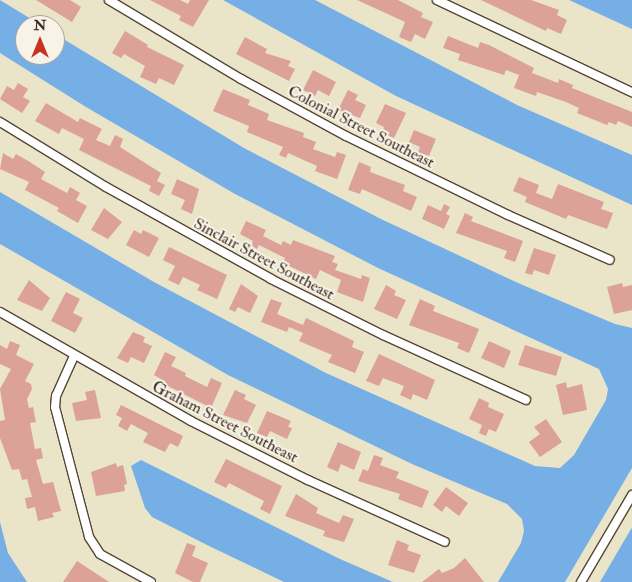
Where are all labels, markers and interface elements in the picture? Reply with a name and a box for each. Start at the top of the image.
north arrow [15,15,65,65]
text: N [34,17,46,34]
street label: Colonial Street Southeast [285,82,437,172]
street label: Sinclair Street Southeast [190,214,338,304]
street label: Graham Street Southeast [149,377,301,467]

